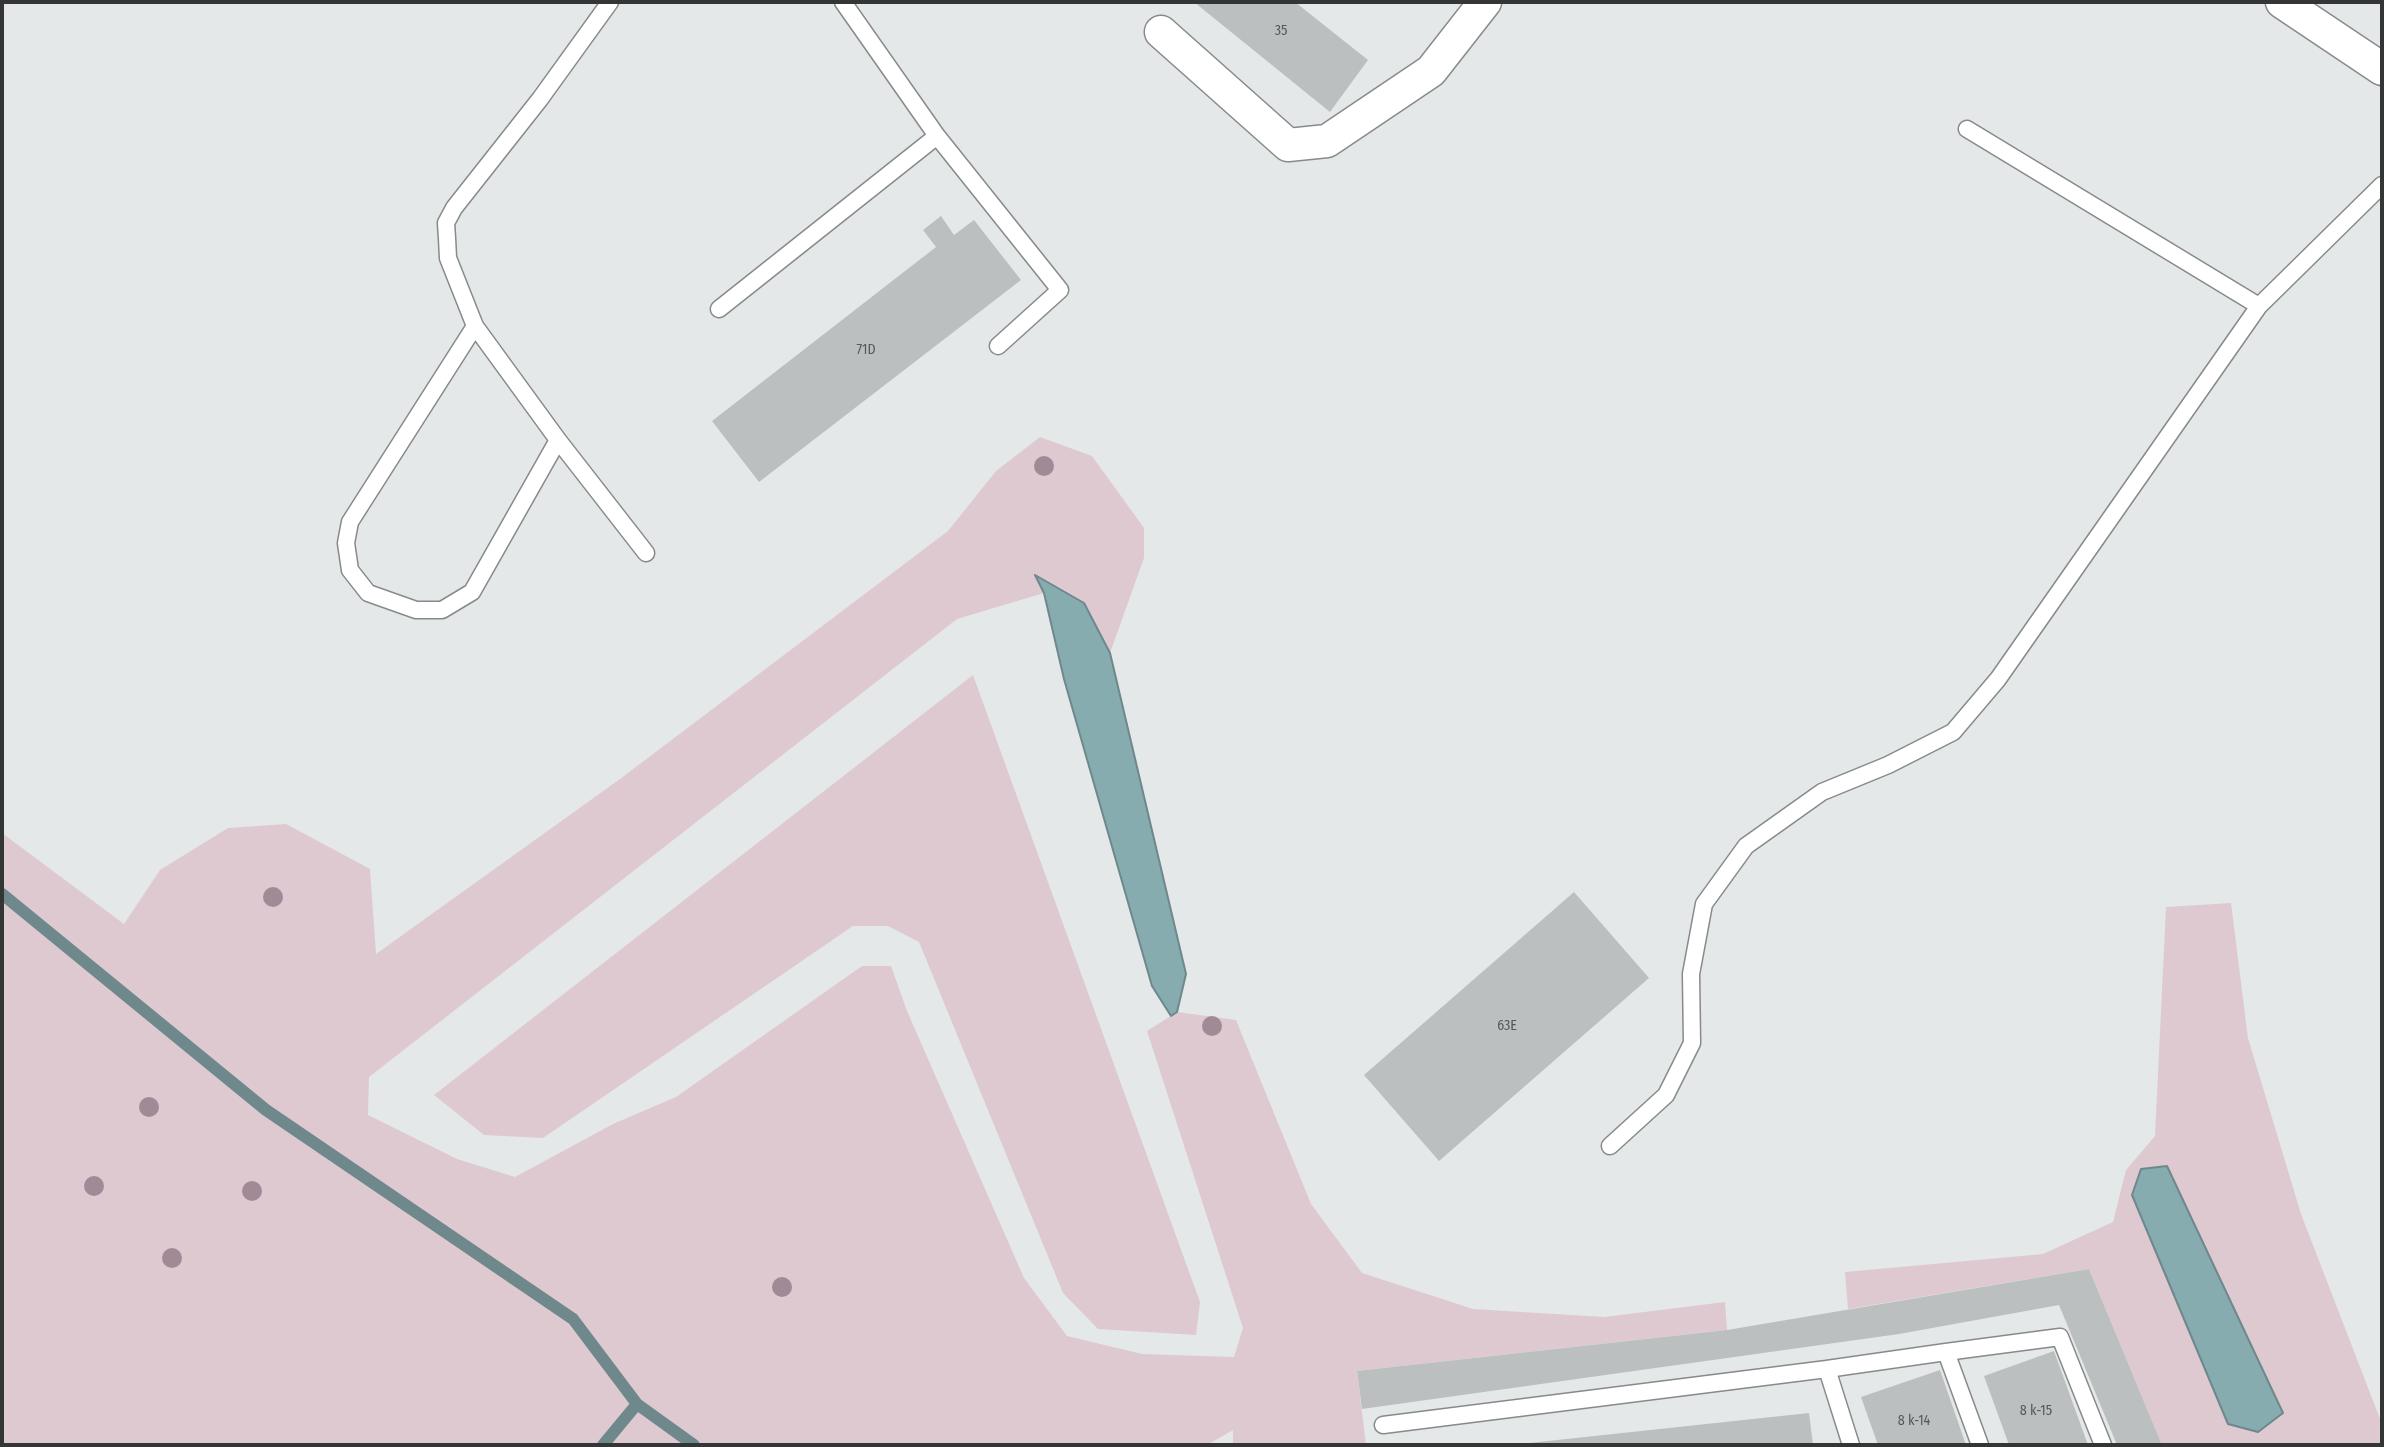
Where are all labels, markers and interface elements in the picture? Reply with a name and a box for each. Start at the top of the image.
house number: 35 [1275,23,1287,39]
house number: 71D [856,342,876,358]
house number: 63E [1497,1018,1517,1034]
house number: 8 k-15 [2020,1403,2052,1419]
house number: 8 k-14 [1898,1413,1930,1429]

